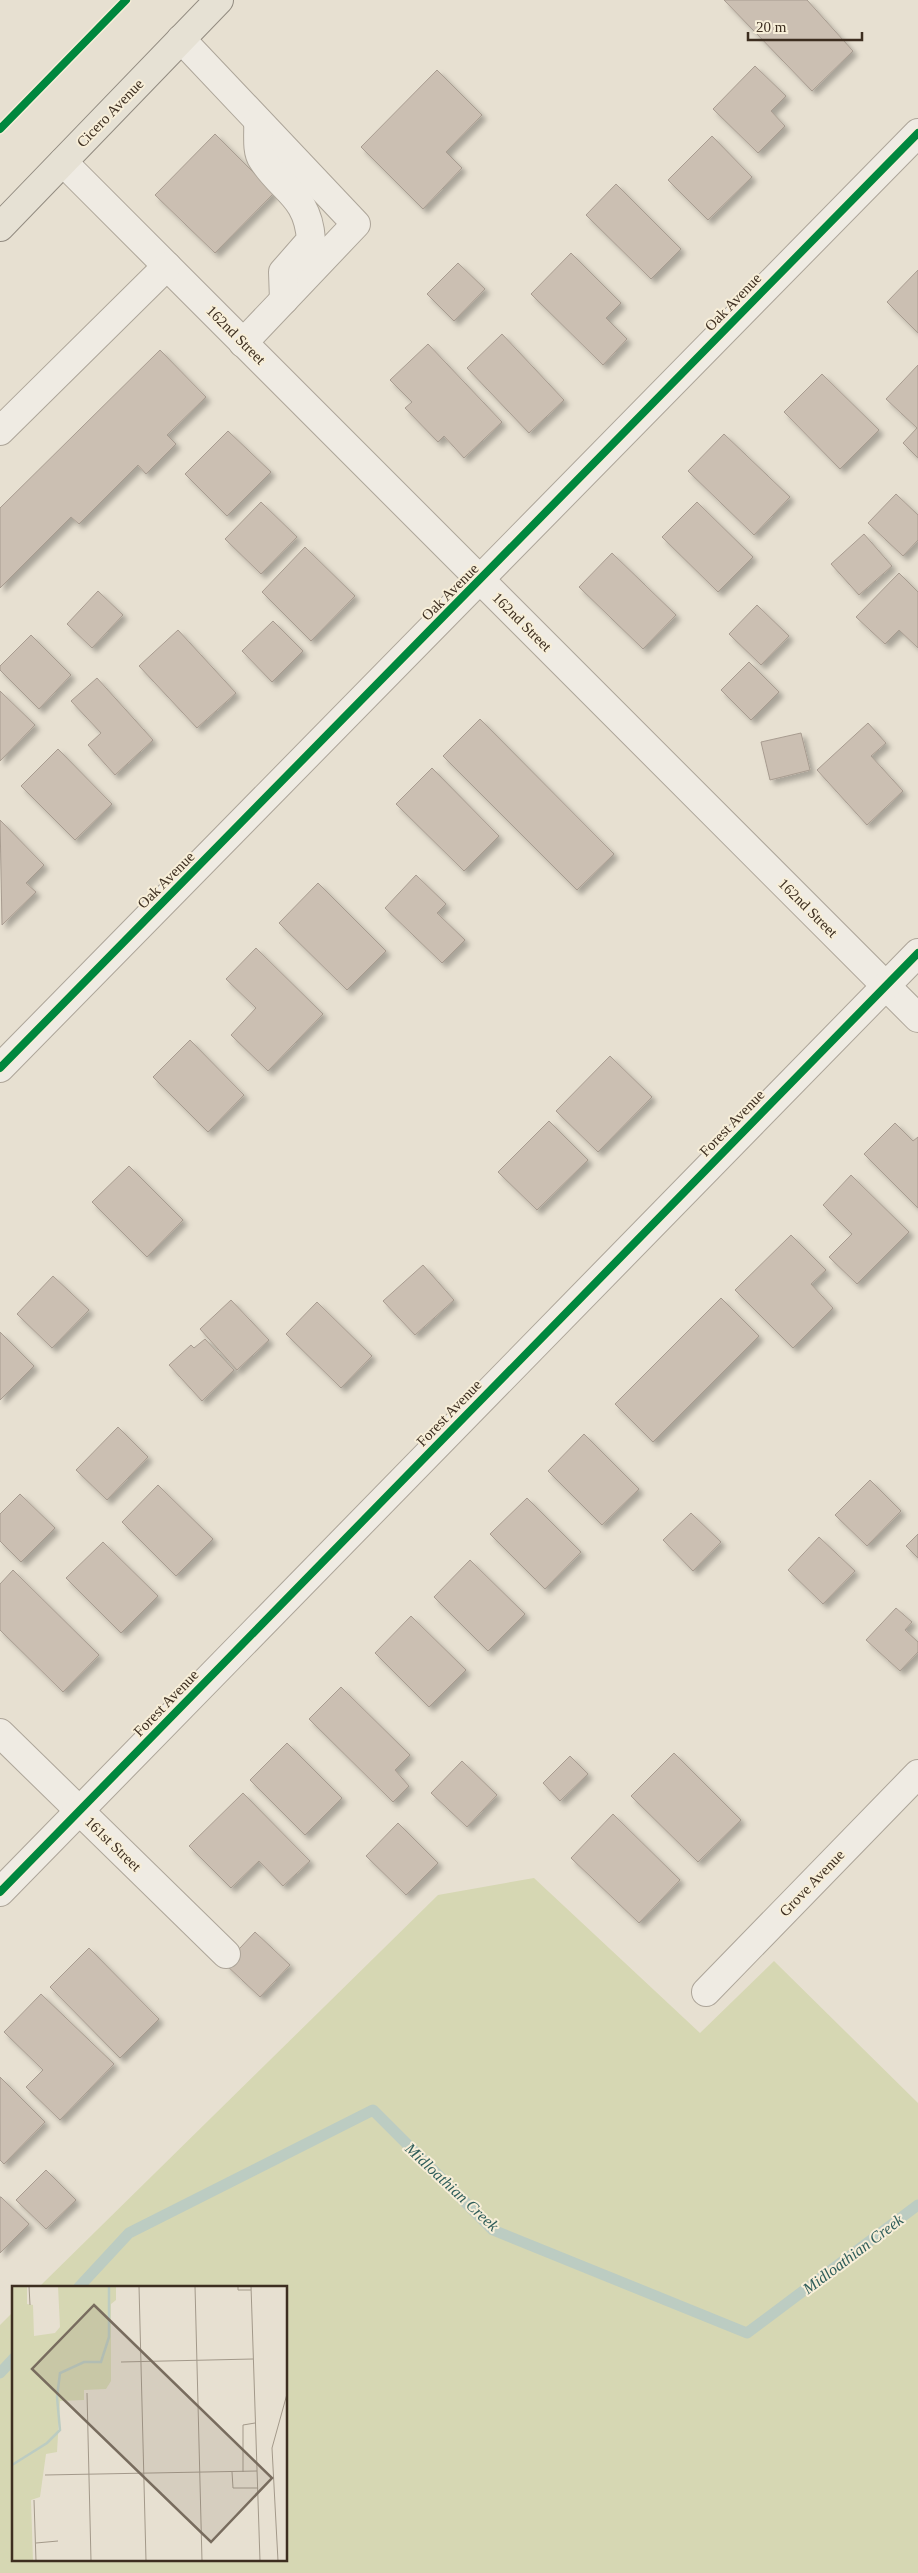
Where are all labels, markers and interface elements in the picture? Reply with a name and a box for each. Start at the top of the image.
scale bar [748,10,862,42]
text: 20 m [756,19,787,35]
street label: Cicero Avenue [74,75,147,150]
street label: Oak Avenue [702,270,765,334]
street label: 162nd Street [203,302,269,368]
street label: Oak Avenue [418,560,482,624]
street label: 162nd Street [489,589,555,655]
street label: Oak Avenue [134,848,198,912]
street label: 162nd Street [775,875,841,941]
street label: Forest Avenue [696,1086,768,1159]
street label: Forest Avenue [413,1376,485,1449]
street label: Forest Avenue [130,1666,202,1739]
street label: 161st Street [82,1813,145,1875]
street label: Grove Avenue [776,1846,848,1919]
water label: Midloathian Creek [401,2139,503,2235]
water label: Midloathian Creek [799,2210,907,2298]
inset map [12,2286,288,2560]

